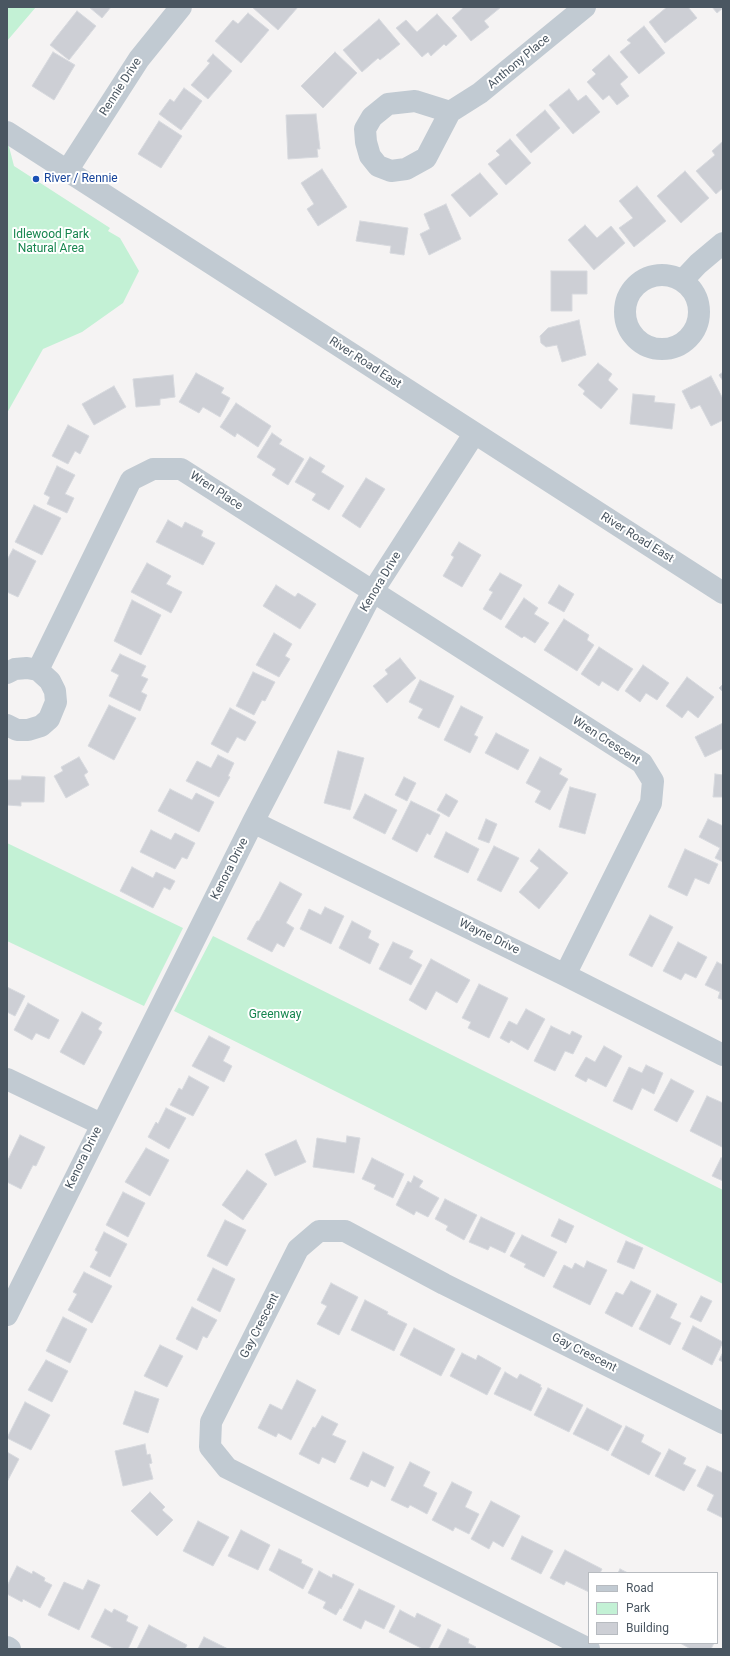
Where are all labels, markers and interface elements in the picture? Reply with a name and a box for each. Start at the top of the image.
street label: Anthony Place [485,32,553,92]
street label: Rennie Drive [97,55,145,119]
place label: River / Rennie [44,172,118,186]
marker: River / Rennie [31,174,41,184]
park label: Idlewood Park Natural Area [13,228,89,256]
street label: River Road East [326,334,404,392]
street label: Wren Place [187,469,245,513]
street label: River Road East [598,510,676,566]
street label: Kenora Drive [357,549,405,615]
street label: Wren Crescent [569,714,643,768]
street label: Kenora Drive [208,836,252,902]
street label: Wayne Drive [456,916,522,958]
park label: Greenway [249,1008,301,1022]
street label: Kenora Drive [63,1125,105,1191]
street label: Gay Crescent [238,1291,282,1361]
street label: Gay Crescent [549,1331,619,1375]
legend [588,1572,718,1644]
text: Road [626,1581,654,1595]
text: Park [626,1601,650,1615]
text: Building [626,1621,669,1635]

